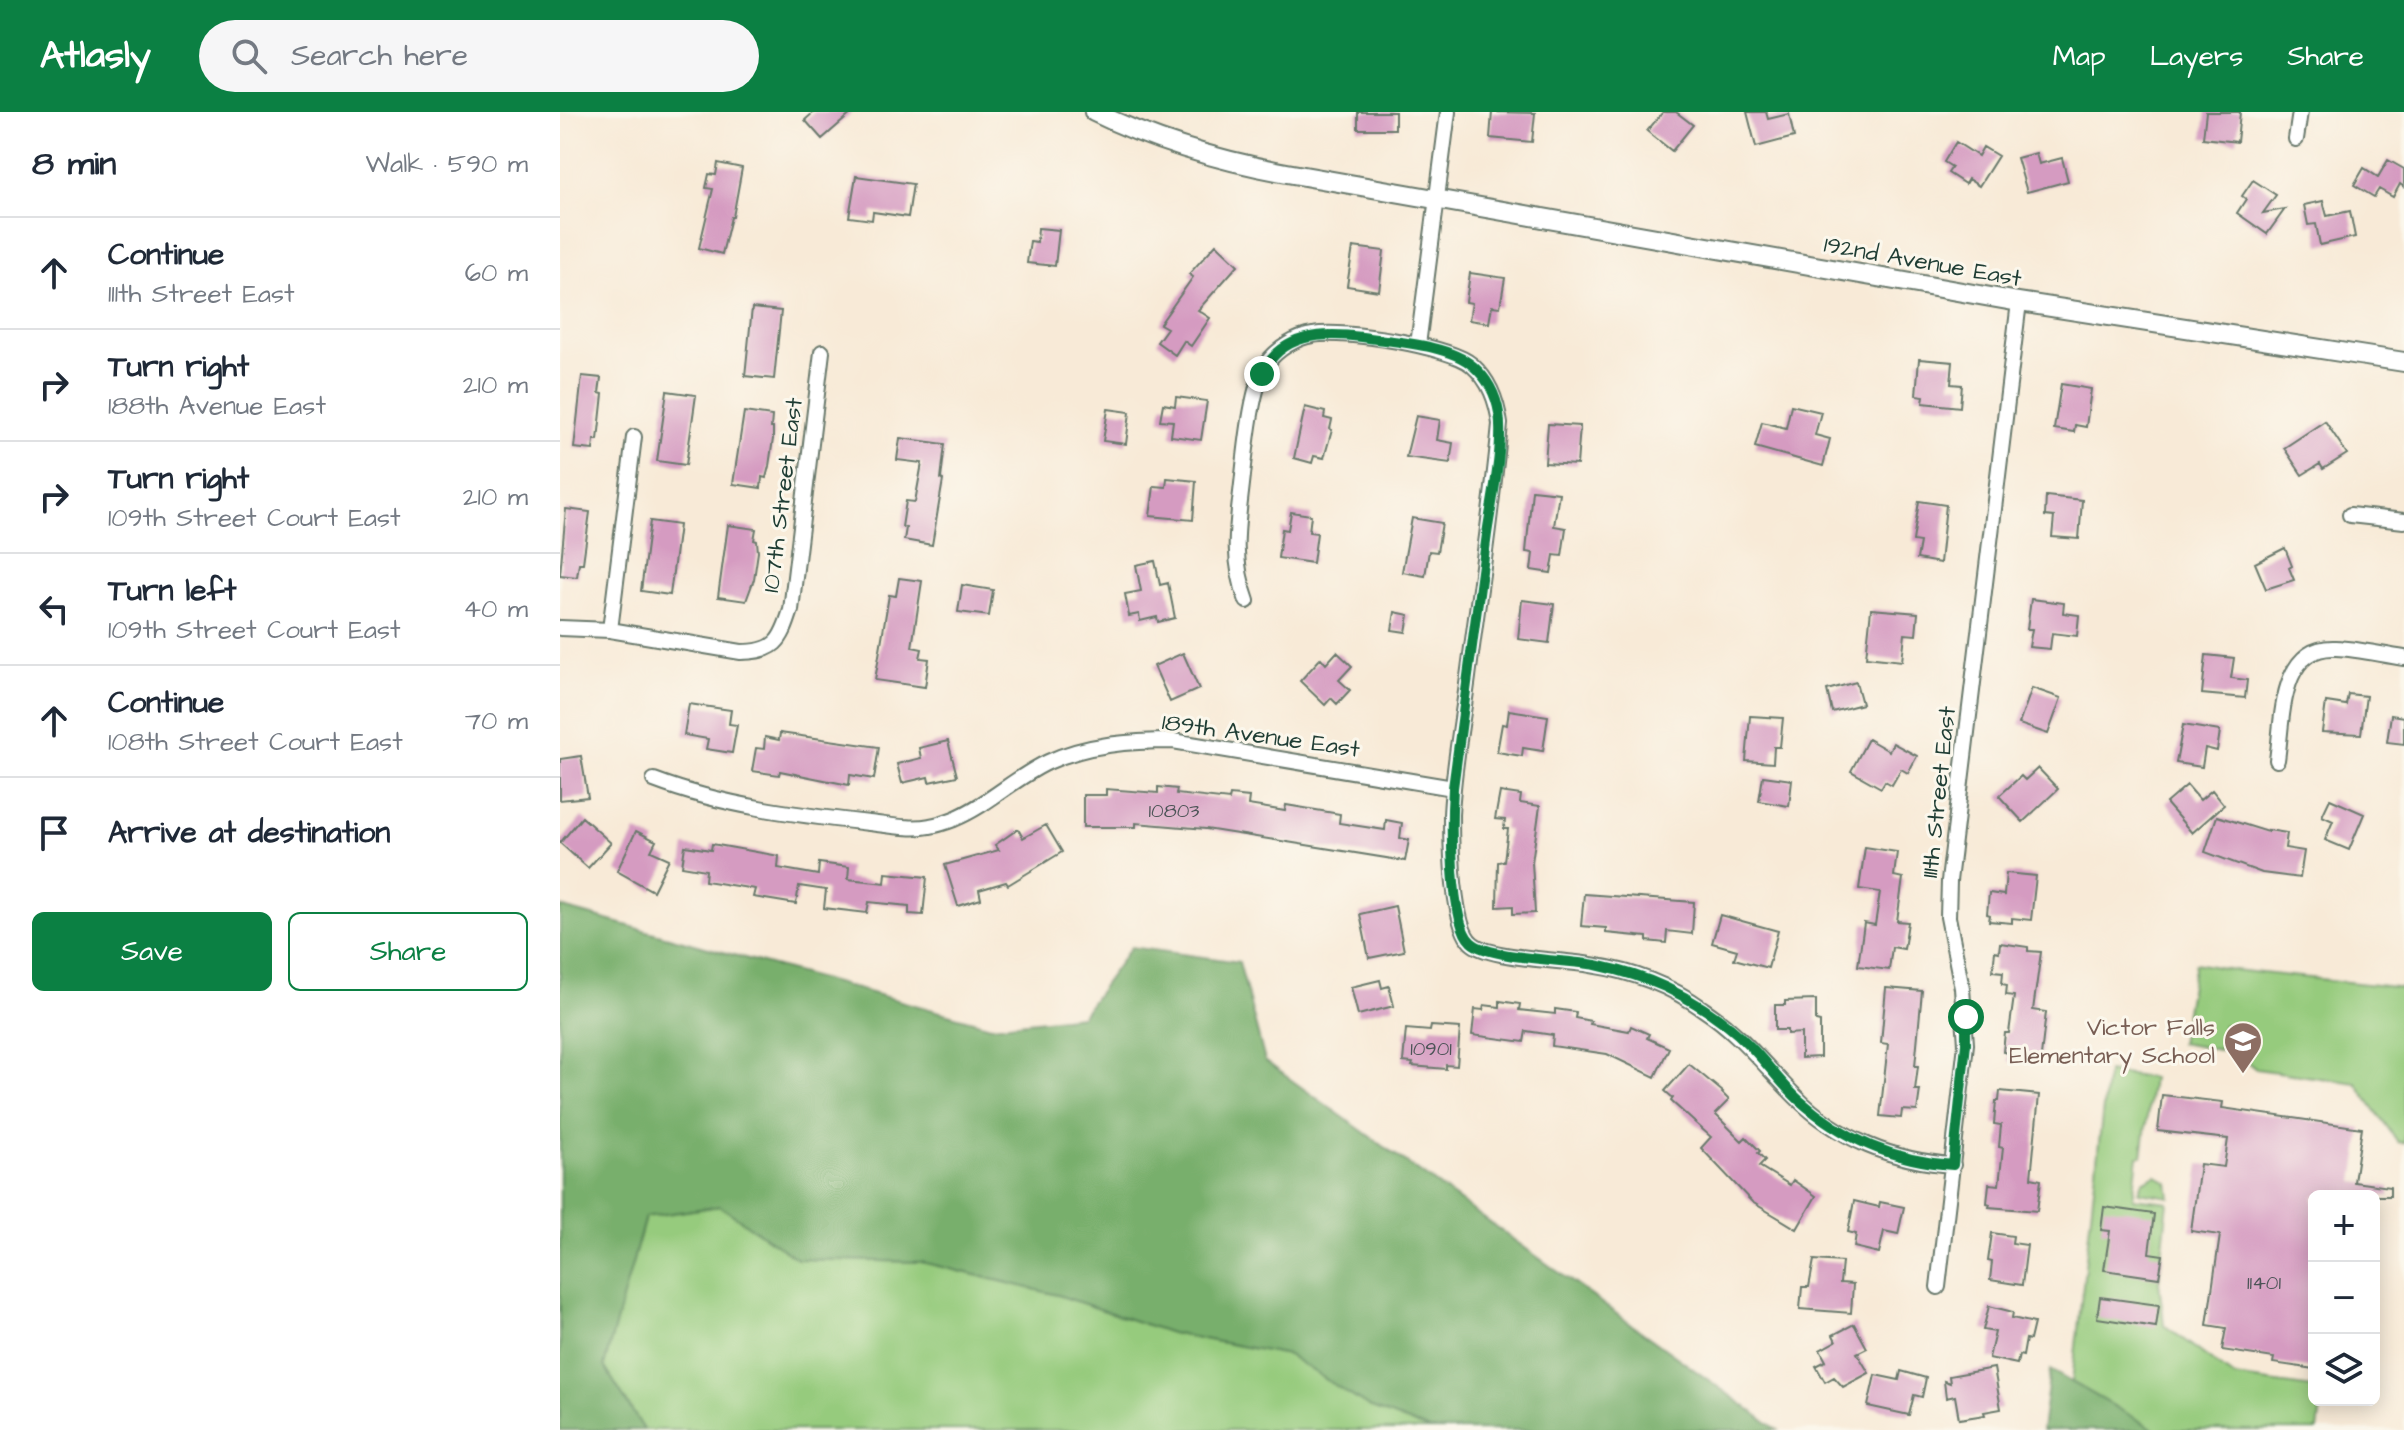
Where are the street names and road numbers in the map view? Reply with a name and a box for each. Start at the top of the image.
street label: 192nd Avenue East [1821,228,2025,296]
street label: 107th Street East [754,395,812,594]
street label: 111th Street East [1913,704,1965,880]
street label: 189th Avenue East [1160,705,1362,767]

